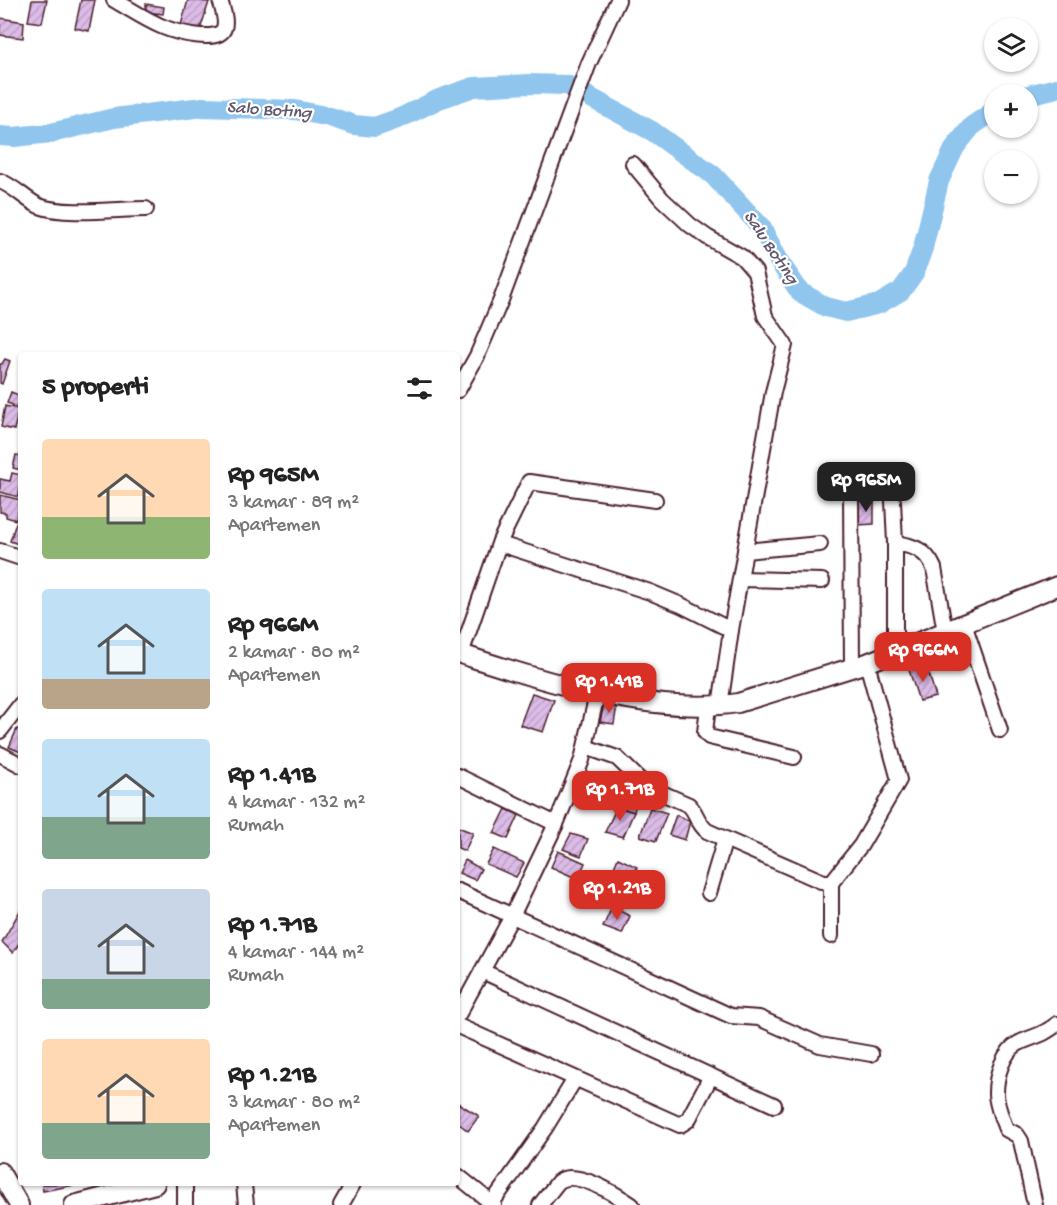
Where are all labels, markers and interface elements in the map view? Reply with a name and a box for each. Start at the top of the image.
map controls [984,18,1038,204]
button: layers [984,18,1038,72]
button: + [984,84,1038,138]
water label: Salo Boting [226,98,314,125]
button: − [984,150,1038,204]
water label: Salu Boting [738,207,803,290]
icon: filters [403,372,436,405]
text: 5 properti [42,373,149,404]
text: Rp 965M [228,461,319,492]
pin: Rp 965M [811,462,921,513]
icon: home [90,463,162,535]
text: Rp 965M [831,470,901,493]
text: 3 kamar · 89 m² [228,492,359,515]
text: Apartemen [228,515,320,538]
text: Rp 966M [228,611,318,642]
icon: home [90,613,162,685]
pin: Rp 966M [868,632,978,683]
text: Rp 966M [888,640,958,663]
text: 2 kamar · 80 m² [228,642,360,665]
pin: Rp 1.41B [547,663,671,714]
text: Apartemen [228,665,320,688]
text: Rp 1.41B [575,671,643,694]
text: Rp 1.41B [228,761,315,792]
icon: home [90,763,162,835]
pin: Rp 1.71B [558,771,682,822]
text: Rp 1.71B [586,779,654,802]
text: 4 kamar · 132 m² [228,792,365,815]
text: Rumah [228,815,284,838]
pin: Rp 1.21B [555,870,679,921]
text: Rp 1.21B [583,878,651,901]
text: Rp 1.71B [228,911,317,942]
icon: home [90,913,162,985]
text: 4 kamar · 144 m² [228,942,364,965]
text: Rumah [228,965,284,988]
text: Rp 1.21B [228,1061,316,1092]
icon: home [90,1063,162,1135]
text: 3 kamar · 80 m² [228,1092,360,1115]
text: Apartemen [228,1115,320,1138]

